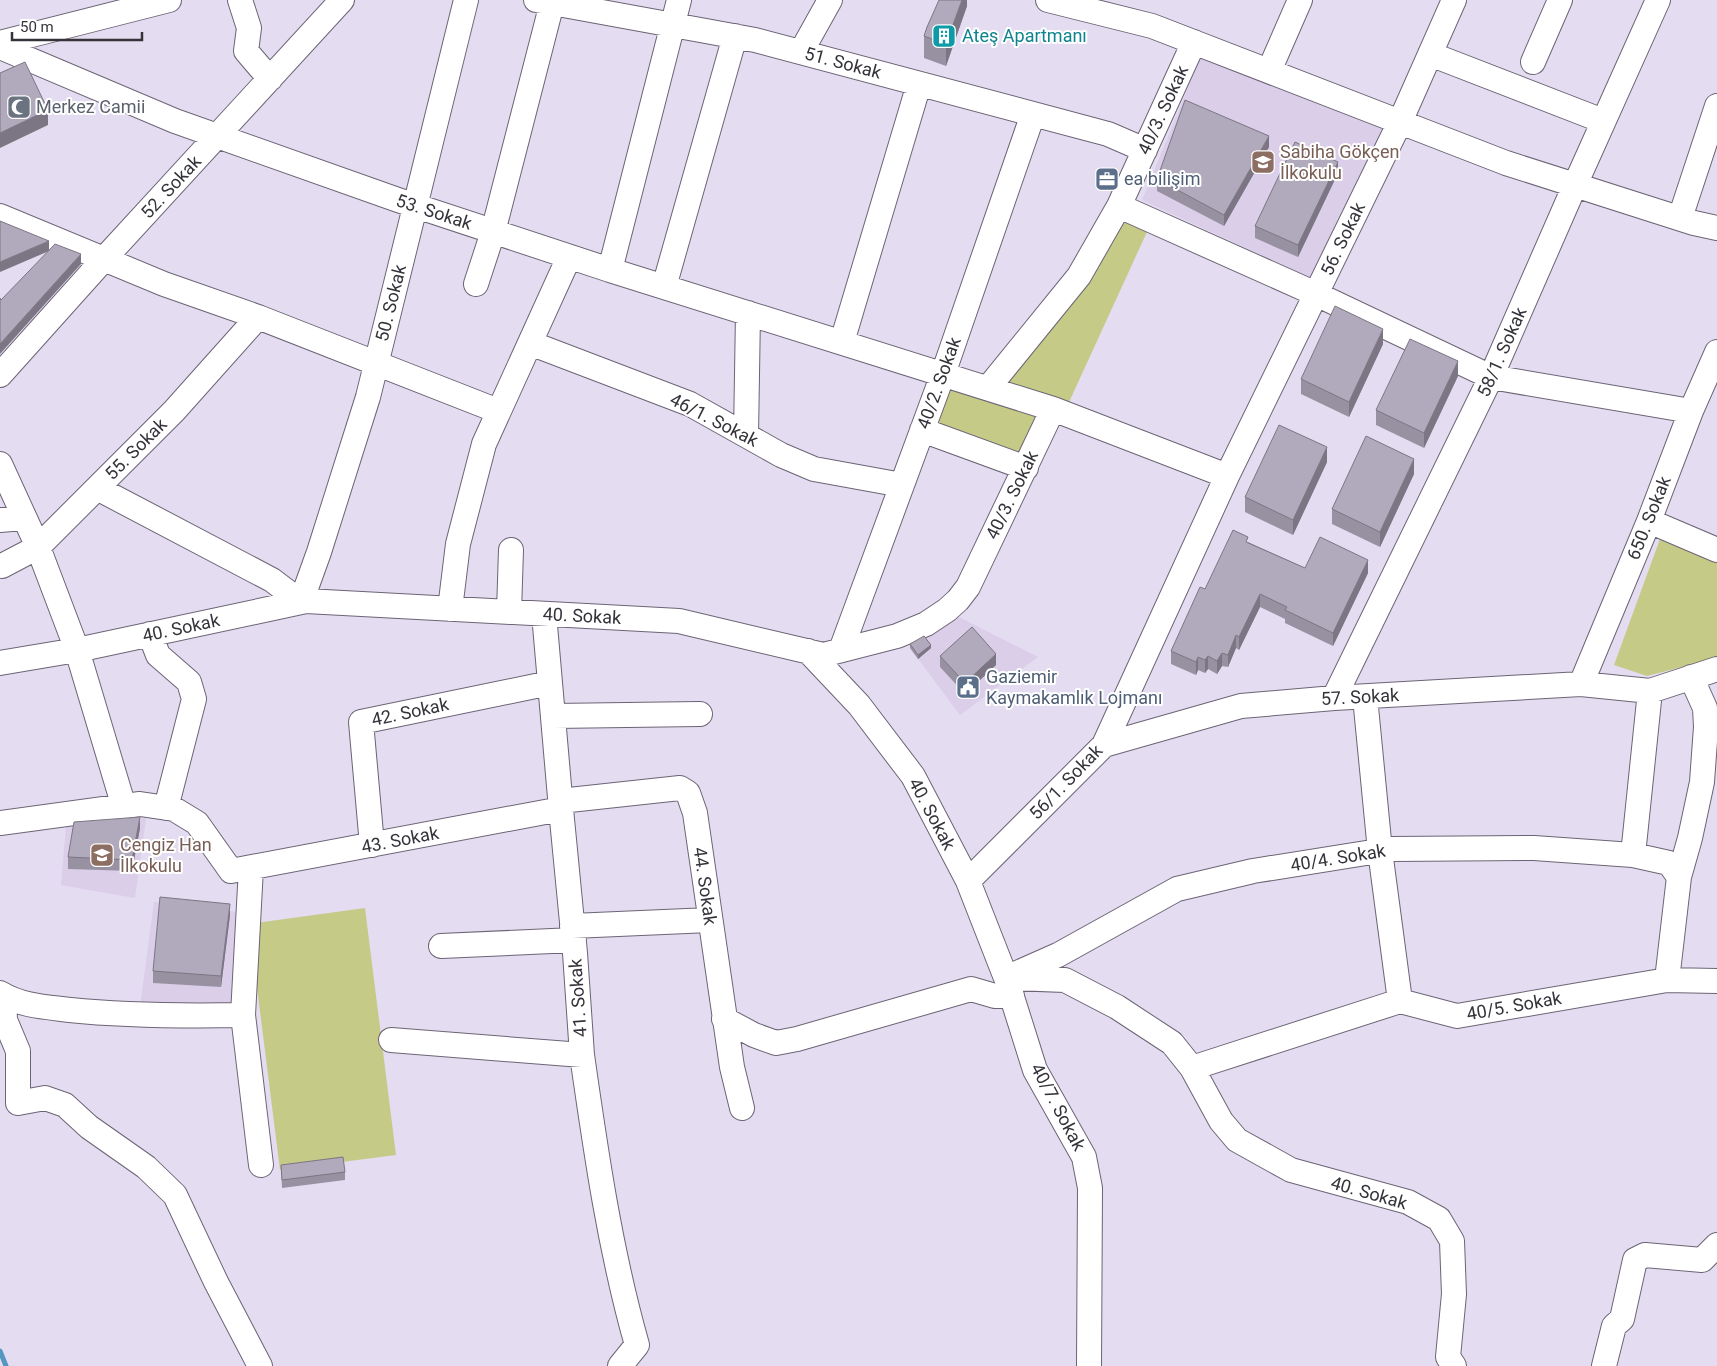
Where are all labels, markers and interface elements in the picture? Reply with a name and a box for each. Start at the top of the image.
scale bar [12,10,142,42]
text: 50 m [20,18,54,36]
building icon: Ateş Apartmanı [931,23,957,49]
place label: Ateş Apartmanı [962,25,1087,46]
street label: 51. Sokak [803,42,885,83]
street label: 40/3. Sokak [1133,61,1193,158]
mosque icon: Merkez Camii [6,94,32,120]
place label: Merkez Camii [36,96,145,117]
place label: Sabiha Gökçen İlkokulu [1280,141,1400,183]
school or university icon: Sabiha Gökçen İlkokulu [1250,149,1276,175]
street label: 52. Sokak [136,150,206,223]
office icon: ea bilişim [1094,166,1120,192]
place label: ea bilişim [1124,168,1201,189]
street label: 53. Sokak [394,189,476,234]
street label: 56. Sokak [1316,198,1370,279]
street label: 50. Sokak [371,261,410,343]
street label: 58/1. Sokak [1472,303,1531,400]
street label: 40/2. Sokak [912,333,965,432]
street label: 46/1. Sokak [667,388,763,451]
street label: 55. Sokak [100,413,171,484]
street label: 40/3. Sokak [981,446,1042,543]
street label: 650. Sokak [1622,472,1675,563]
street label: 40. Sokak [542,603,623,628]
street label: 40. Sokak [140,609,222,646]
place label: Gaziemir Kaymakamlık Lojmanı [986,666,1162,708]
public building icon: Gaziemir Kaymakamlık Lojmanı [955,674,981,700]
street label: 57. Sokak [1320,684,1401,709]
street label: 42. Sokak [369,693,451,730]
street label: 56/1. Sokak [1025,739,1107,823]
street label: 40. Sokak [905,774,961,854]
street label: 43. Sokak [359,822,441,857]
place label: Cengiz Han İlkokulu [120,834,212,876]
street label: 40/4. Sokak [1289,839,1388,875]
school or university icon: Cengiz Han İlkokulu [89,842,115,868]
street label: 44. Sokak [690,846,721,927]
street label: 41. Sokak [564,957,591,1038]
street label: 40/5. Sokak [1465,987,1564,1024]
street label: 40/7. Sokak [1027,1059,1091,1155]
street label: 40. Sokak [1329,1172,1411,1214]

